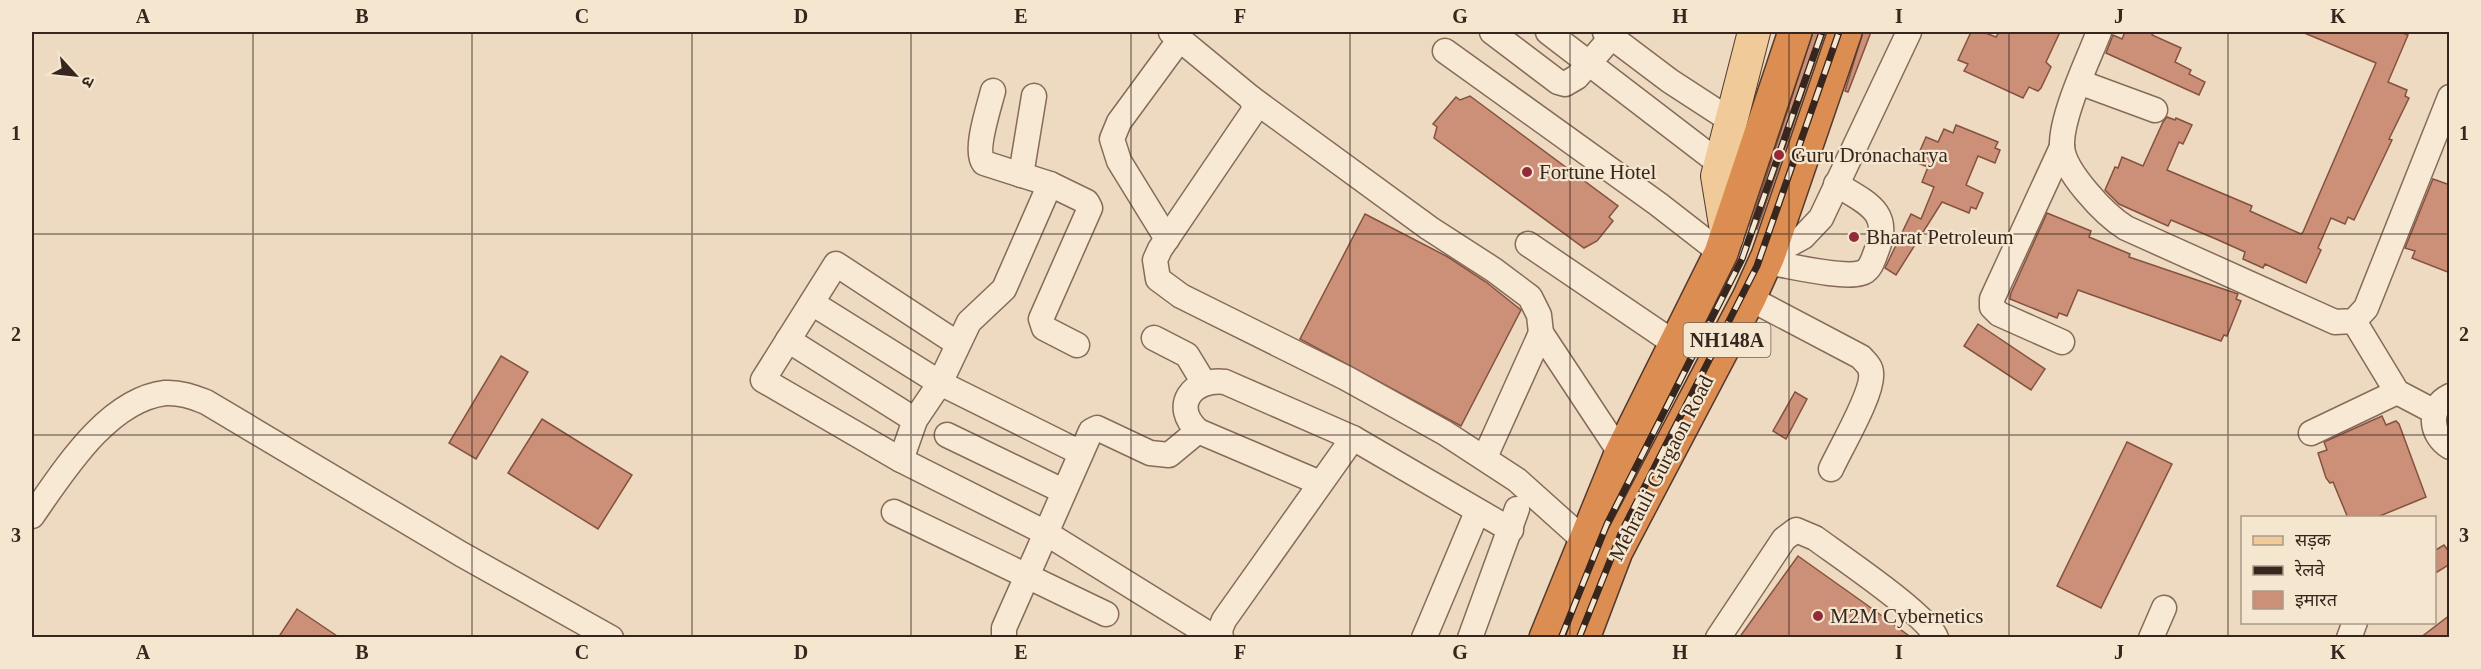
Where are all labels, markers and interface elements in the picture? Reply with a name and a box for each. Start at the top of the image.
text: A [136,5,151,27]
text: B [355,5,369,27]
text: C [575,5,589,27]
text: D [794,5,808,27]
text: E [1014,5,1028,27]
text: F [1234,5,1246,27]
text: G [1452,5,1468,27]
text: H [1672,5,1688,27]
text: I [1895,5,1903,27]
text: J [2114,5,2124,27]
text: K [2330,5,2346,27]
north arrow [45,45,105,105]
text: उ [78,74,98,90]
text: 1 [11,122,21,144]
text: 1 [2459,122,2469,144]
place label: Guru Dronacharya [1791,143,1949,167]
marker: Guru Dronacharya [1772,148,1786,162]
place label: Fortune Hotel [1539,160,1656,184]
marker: Fortune Hotel [1520,165,1534,179]
place label: Bharat Petroleum [1866,225,2014,249]
marker: Bharat Petroleum [1847,230,1861,244]
text: 2 [11,323,21,345]
road number: NH148A [1684,323,1770,357]
text: 2 [2459,323,2469,345]
street label: Mehrauli Gurgaon Road [1604,371,1718,565]
legend [2241,516,2436,624]
text: 3 [11,524,21,546]
text: 3 [2459,524,2469,546]
text: सड़क [2295,530,2332,550]
text: रेलवे [2294,559,2326,580]
text: इमारत [2295,590,2338,610]
place label: M2M Cybernetics [1830,604,1983,628]
marker: M2M Cybernetics [1811,609,1825,623]
text: A [136,641,151,663]
text: B [355,641,369,663]
text: C [575,641,589,663]
text: D [794,641,808,663]
text: E [1014,641,1028,663]
text: F [1234,641,1246,663]
text: G [1452,641,1468,663]
text: H [1672,641,1688,663]
text: I [1895,641,1903,663]
text: J [2114,641,2124,663]
text: K [2330,641,2346,663]

